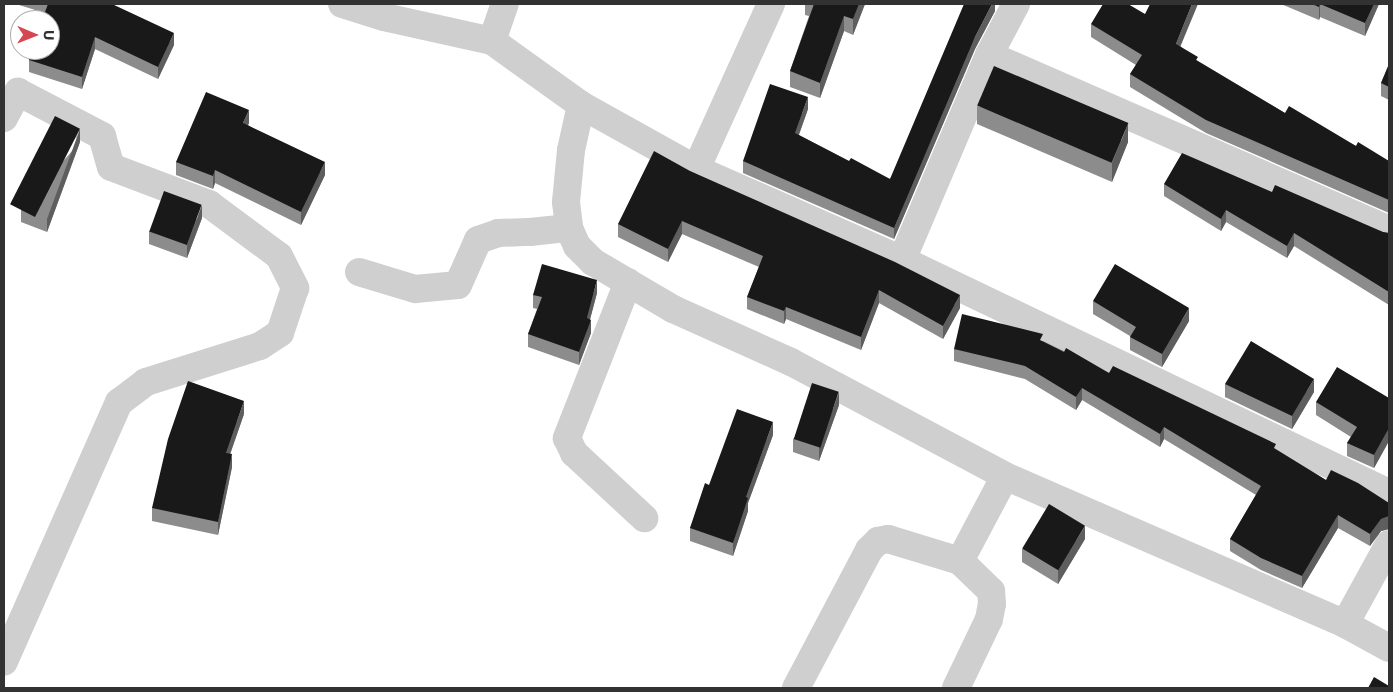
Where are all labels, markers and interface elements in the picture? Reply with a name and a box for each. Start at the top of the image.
north arrow [10,10,60,60]
text: U [41,30,58,40]

